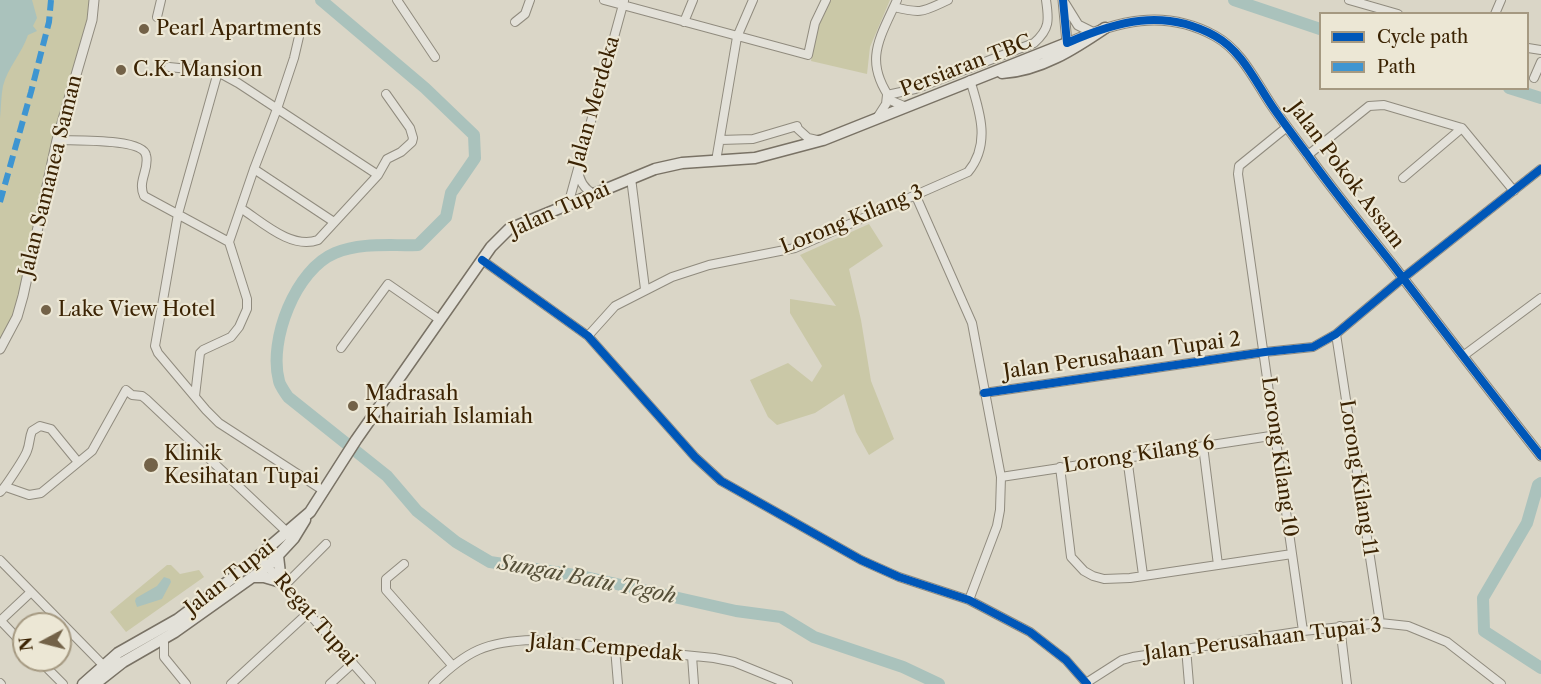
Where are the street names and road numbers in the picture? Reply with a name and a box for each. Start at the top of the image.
street label: Persiaran TBC [897,30,1035,102]
street label: Jalan Merdeka [565,33,625,171]
street label: Jalan Samanea Saman [14,73,88,279]
street label: Jalan Pokok Assam [1283,97,1409,253]
street label: Jalan Tupai [506,177,614,243]
street label: Lorong Kilang 3 [777,180,927,260]
street label: Jalan Perusahaan Tupai 2 [1002,327,1242,385]
street label: Lorong Kilang 10 [1256,375,1302,539]
street label: Lorong Kilang 11 [1334,398,1382,558]
street label: Lorong Kilang 6 [1062,431,1216,479]
street label: Jalan Tupai [180,536,280,620]
street label: Regat Tupai [268,569,362,671]
street label: Jalan Perusahaan Tupai 3 [1143,614,1383,666]
street label: Jalan Cempedak [528,629,684,667]

